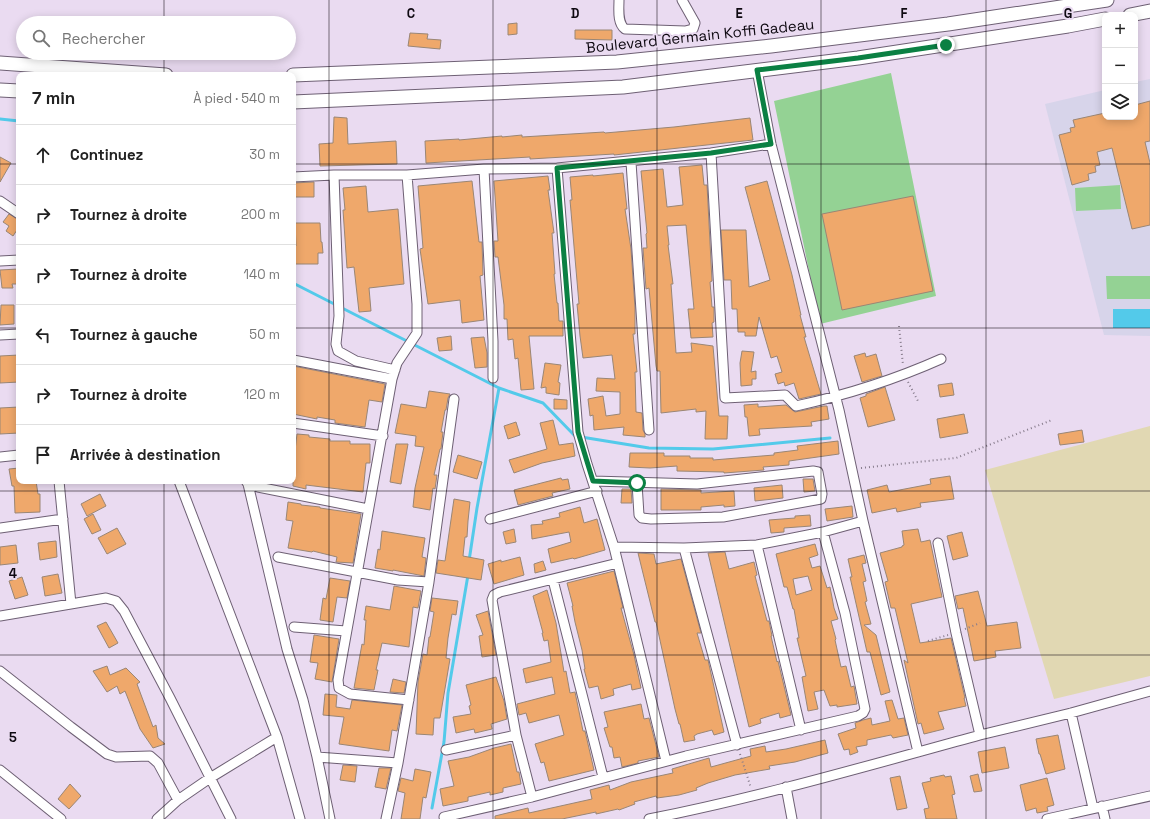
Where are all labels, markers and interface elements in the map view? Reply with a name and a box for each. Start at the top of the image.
text: C [407,5,415,22]
text: D [571,5,580,22]
text: E [735,5,743,22]
text: F [901,5,908,22]
text: G [1064,5,1072,22]
map controls [1102,12,1138,120]
button: + [1102,12,1138,48]
street label: Boulevard Germain Koffi Gadeau [585,14,815,57]
search box [16,16,296,60]
icon: search [30,27,52,49]
text: Rechercher [62,29,145,48]
route end [937,36,955,54]
button: − [1102,48,1138,84]
button: layers [1102,84,1138,120]
text: 7 min [32,87,75,109]
text: À pied · 540 m [193,90,280,107]
icon: ahead [32,144,54,166]
text: Continuez [70,145,143,164]
text: 30 m [249,146,280,163]
icon: right [32,204,54,226]
text: Tournez à droite [70,205,187,224]
text: 200 m [241,206,280,223]
icon: right [32,264,54,286]
text: Tournez à droite [70,265,187,284]
text: 140 m [244,266,280,283]
icon: left [32,324,54,346]
text: Tournez à gauche [70,325,198,344]
text: 50 m [249,326,280,343]
icon: right [32,384,54,406]
text: Tournez à droite [70,385,187,404]
text: 120 m [244,386,280,403]
icon: arrive [32,444,54,466]
text: Arrivée à destination [70,445,220,464]
route start [628,474,646,492]
text: 4 [9,565,17,582]
text: 5 [9,729,17,746]

